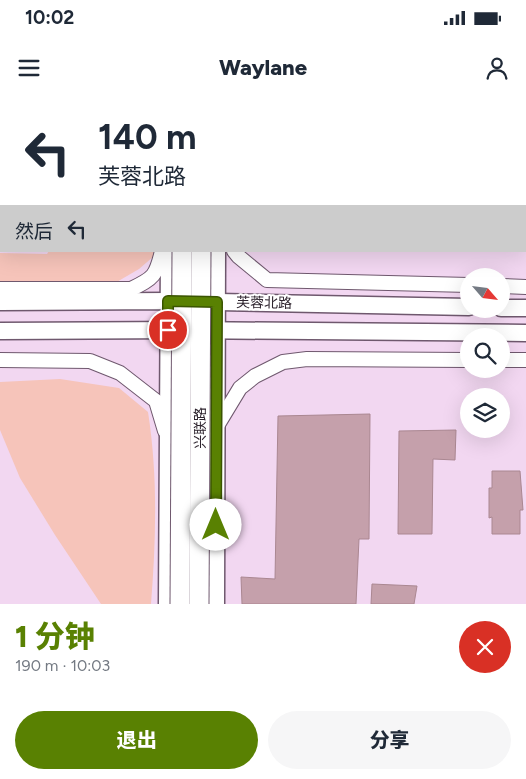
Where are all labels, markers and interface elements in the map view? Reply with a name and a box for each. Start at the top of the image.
text: 10:02 [25,6,74,29]
icon: menu [15,54,43,82]
text: Waylane [219,54,307,81]
icon: person [483,54,511,82]
text: 140 m [98,116,196,158]
icon: left [15,120,80,185]
text: 芙蓉北路 [98,163,186,190]
icon: left [63,215,91,243]
text: 然后 [15,220,53,243]
north arrow [460,268,510,318]
map controls [460,268,510,438]
street label: 芙蓉北路 [236,294,292,312]
pin [147,309,189,351]
icon: arrive [154,316,182,344]
button: search [460,328,510,378]
button: layers [460,388,510,438]
street label: 兴联路 [192,407,209,449]
position arrow [189,498,241,550]
text: 1 分钟 [15,618,95,655]
button: close [459,621,511,673]
text: 190 m · 10:03 [15,656,110,675]
button: 退出 [15,711,258,769]
button: 分享 [268,711,511,769]

